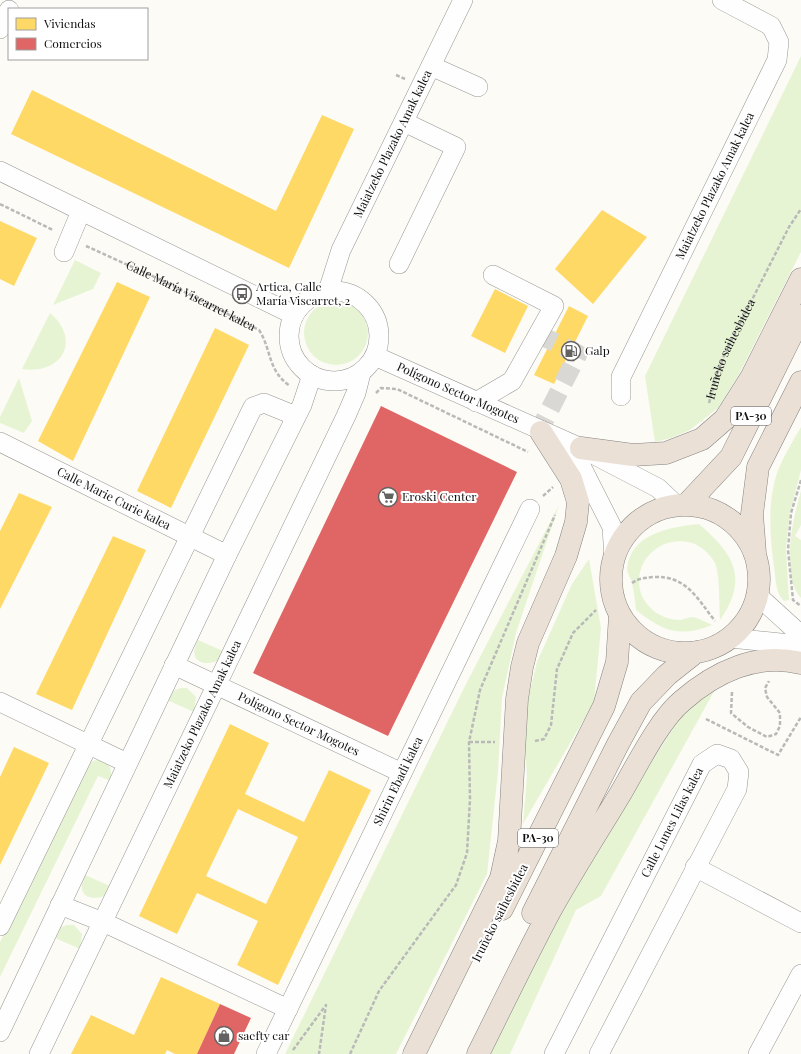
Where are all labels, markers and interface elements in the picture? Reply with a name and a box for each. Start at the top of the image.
legend [8,8,148,60]
text: Viviendas [43,15,96,31]
text: Comercios [44,35,102,51]
street label: Maiatzeko Plazako Amak kalea [349,67,435,220]
street label: Maiatzeko Plazako Amak kalea [671,109,757,262]
street label: Calle María Viscarret kalea [124,256,259,334]
place label: Artica, Calle María Viscarret, 2 [255,278,350,308]
bus stop icon: Artica, Calle María Viscarret, 2 [231,283,253,305]
street label: Iruñeko saihesbidea [701,296,758,401]
fuel station icon: Galp [560,340,582,362]
place label: Galp [585,342,610,358]
street label: Polígono Sector Mogotes [395,358,522,427]
road number: PA-30 [731,407,771,425]
street label: Calle Marie Curie kalea [55,463,174,533]
supermarket icon: Eroski Center [377,486,399,508]
place label: Eroski Center [402,488,477,504]
street label: Maiatzeko Plazako Amak kalea [159,637,244,791]
street label: Polígono Sector Mogotes [236,688,362,759]
street label: Shirin Ebadi kalea [369,734,426,828]
street label: Calle Lunes Lilas kalea [637,764,706,880]
road number: PA-30 [518,829,558,847]
street label: Iruñeko saihesbidea [467,861,531,964]
shop icon: saefty car [213,1025,235,1047]
place label: saefty car [238,1027,290,1043]

